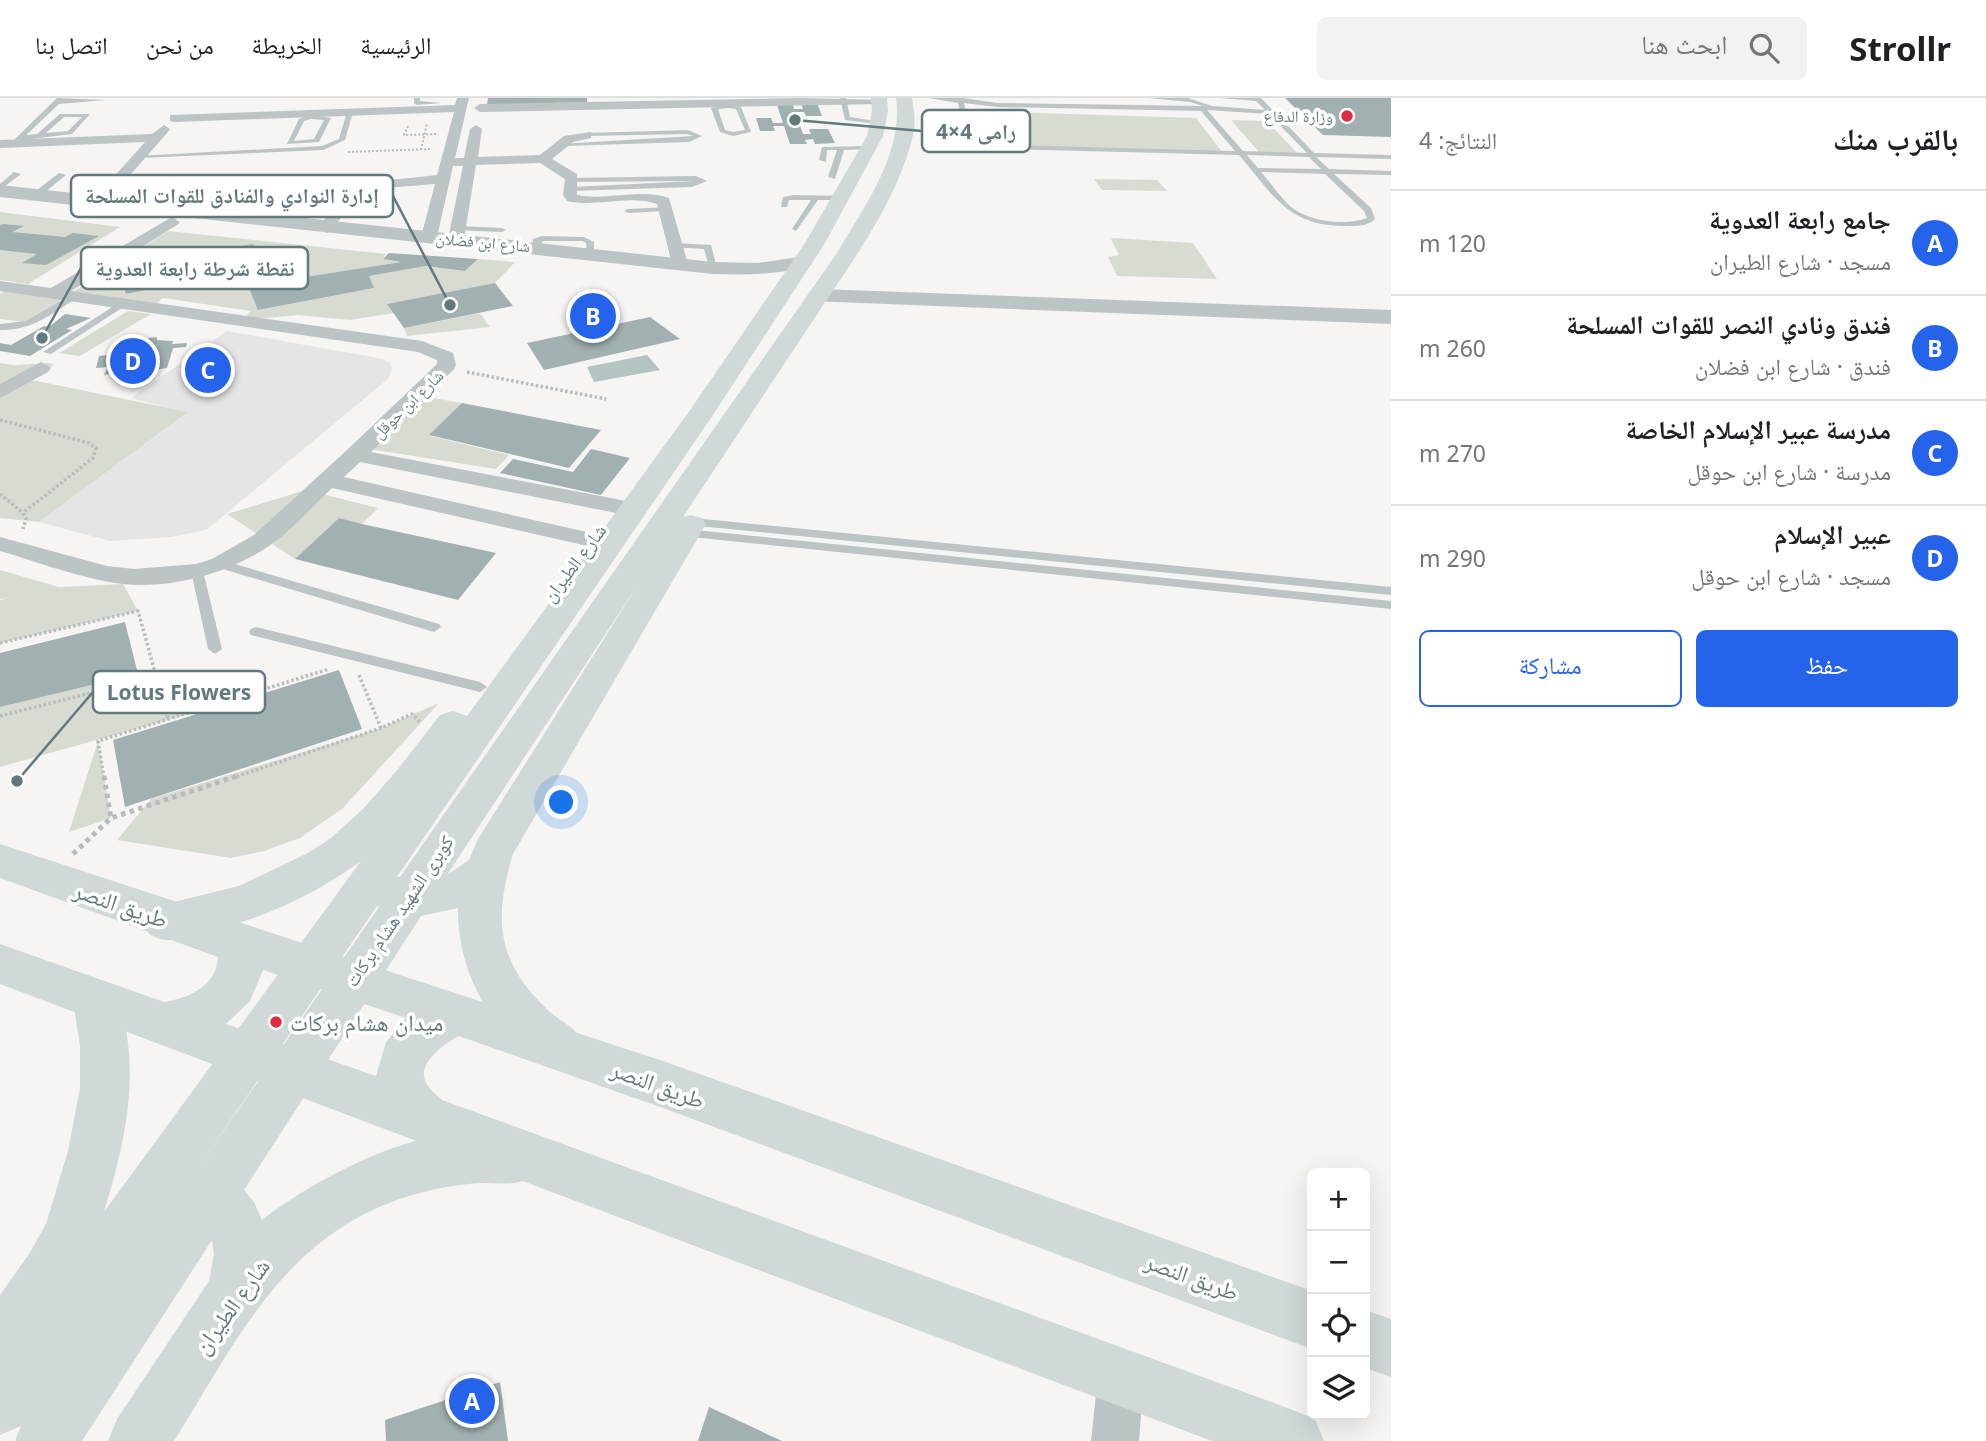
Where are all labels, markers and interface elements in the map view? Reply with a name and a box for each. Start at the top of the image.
search box [1317,17,1807,80]
text: ابحث هنا [1641,26,1727,62]
text: Strollr [1849,26,1951,71]
text: اتصل بنا [35,28,108,61]
text: من نحن [146,28,214,61]
text: الخريطة [252,28,322,61]
text: الرئيسية [360,28,431,61]
icon: search [1745,29,1783,67]
place label: وزارة الدفاع [1263,105,1333,127]
marker: وزارة الدفاع [1339,108,1355,124]
callout: رامى 4×4 [922,110,1030,152]
text: رامى 4×4 [936,117,1016,145]
text: بالقرب منك [1833,118,1958,159]
text: النتائج: 4 [1419,124,1497,156]
callout: إدارة النوادي والفنادق للقوات المسلحة [71,175,393,217]
text: إدارة النوادي والفنادق للقوات المسلحة [85,181,379,212]
text: جامع رابعة العدوية [1709,201,1891,237]
street label: شارع ابن فضلان [435,227,531,257]
text: 120 m [1419,227,1486,259]
text: A [1927,227,1943,259]
text: مسجد · شارع الطيران [1710,245,1891,277]
callout: نقطة شرطة رابعة العدوية [81,247,308,289]
text: نقطة شرطة رابعة العدوية [95,254,295,282]
pin: B [570,290,616,342]
text: فندق ونادي النصر للقوات المسلحة [1566,306,1891,342]
text: 260 m [1419,332,1486,364]
text: B [1927,332,1943,364]
pin: D [110,335,156,387]
pin: C [185,344,231,396]
text: فندق · شارع ابن فضلان [1695,350,1891,382]
street label: شارع ابن حوقل [368,365,448,443]
text: مدرسة عبير الإسلام الخاصة [1625,411,1891,447]
text: 270 m [1419,437,1486,469]
text: C [1928,437,1942,469]
text: مدرسة · شارع ابن حوقل [1687,455,1891,487]
text: عبير الإسلام [1774,516,1891,552]
street label: شارع الطيران [536,519,612,607]
text: 290 m [1419,542,1486,574]
text: D [1927,542,1943,574]
text: مسجد · شارع ابن حوقل [1691,560,1891,592]
button: مشاركة [1419,630,1682,707]
button: حفظ [1696,630,1958,707]
callout: Lotus Flowers [93,671,265,713]
text: Lotus Flowers [107,678,251,706]
your location [544,785,578,819]
street label: كوبرى الشهيد هشام بركات [339,830,460,992]
street label: طريق النصر [69,873,172,935]
place label: ميدان هشام بركات [290,1006,443,1039]
marker: ميدان هشام بركات [268,1014,284,1030]
street label: طريق النصر [606,1052,709,1116]
map controls [1307,1168,1370,1420]
button: + [1307,1168,1370,1231]
button: − [1307,1231,1370,1294]
street label: طريق النصر [1140,1244,1243,1308]
street label: شارع الطيران [185,1252,277,1360]
button: locate [1307,1294,1370,1357]
button: layers [1307,1357,1370,1420]
pin: A [449,1375,495,1427]

